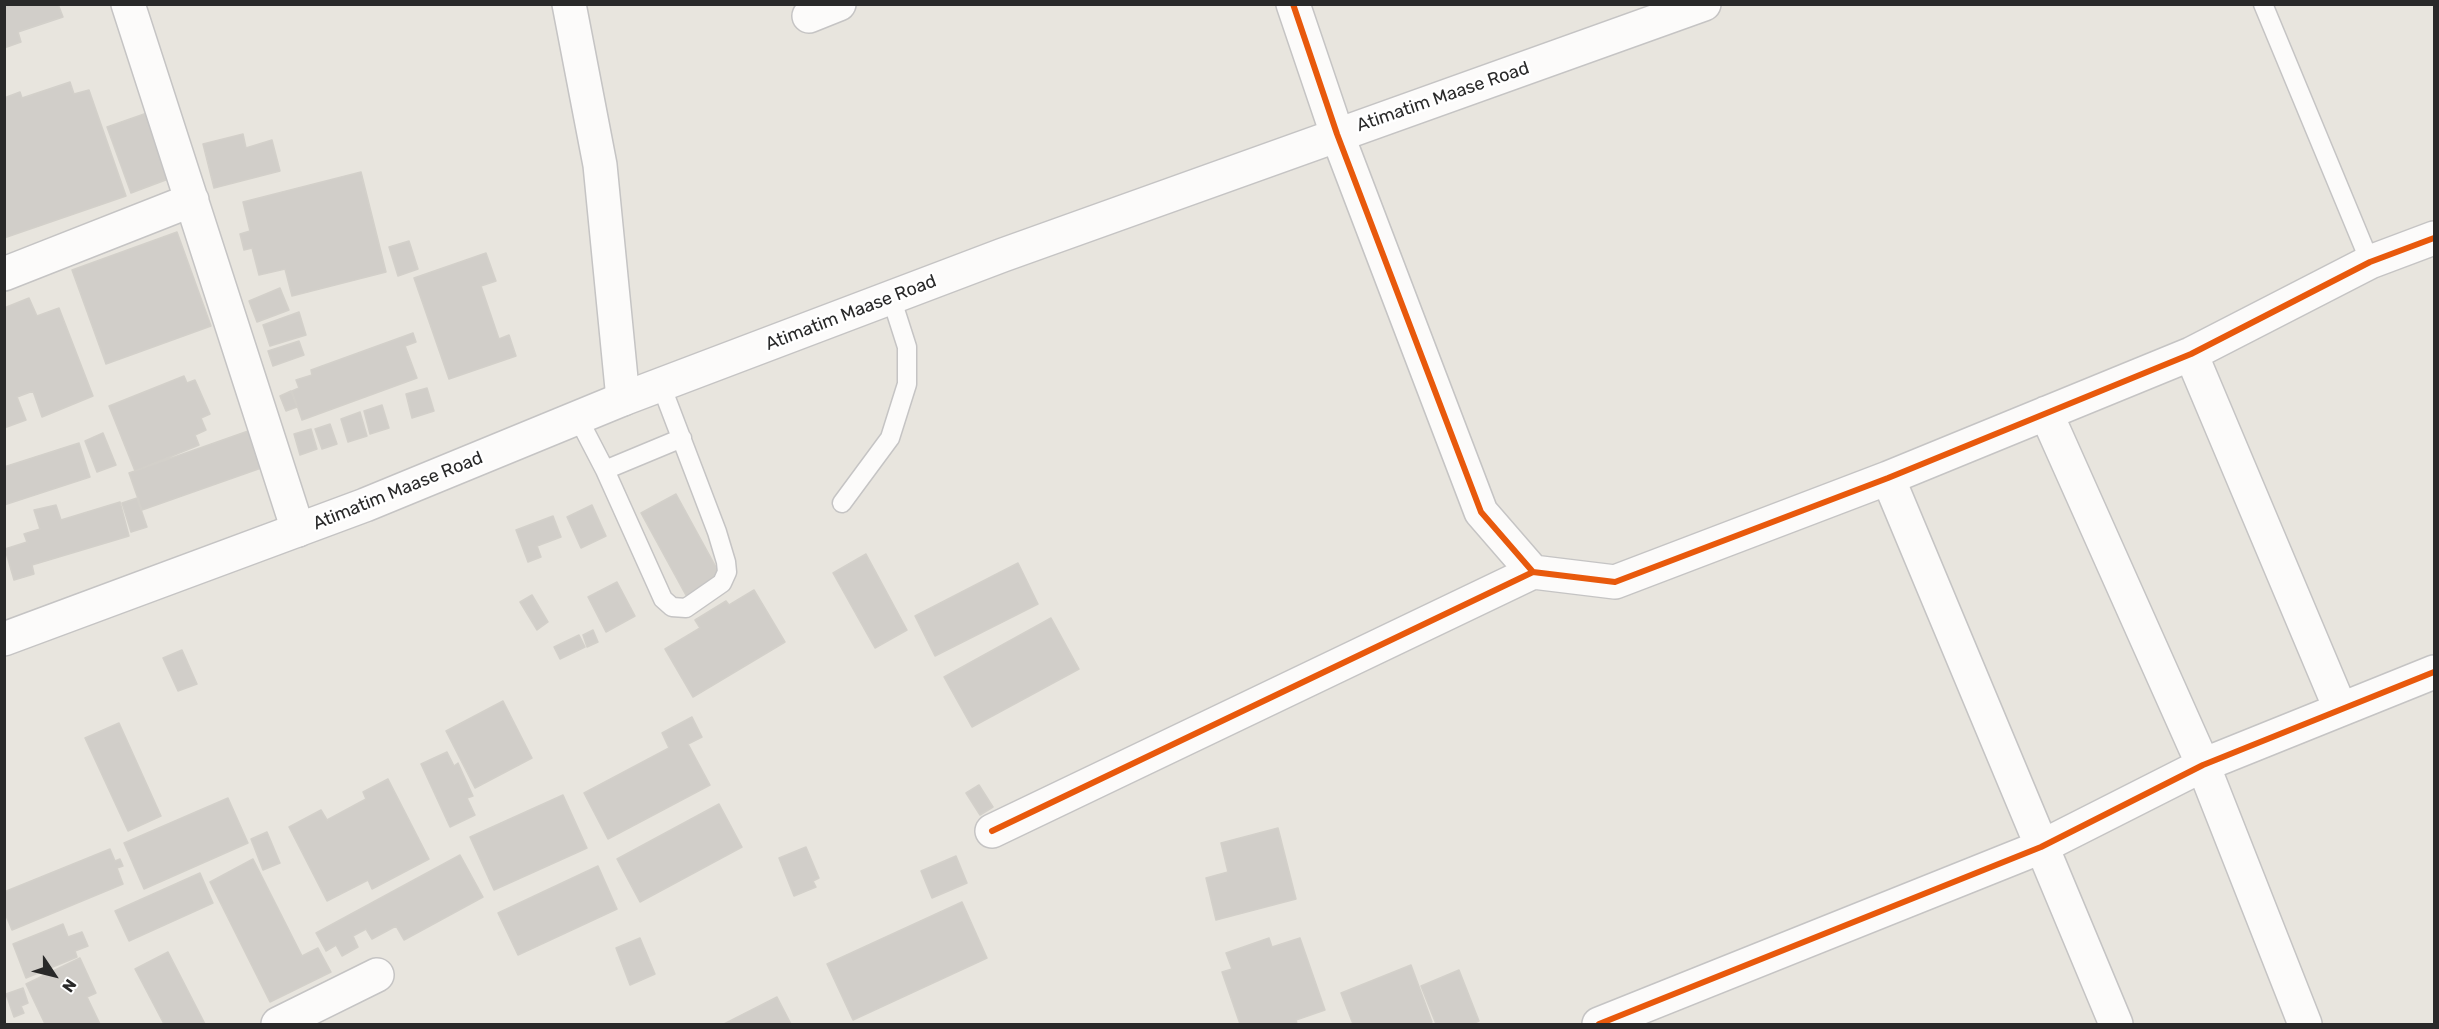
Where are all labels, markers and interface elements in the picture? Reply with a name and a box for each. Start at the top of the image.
street label: Atimatim Maase Road [1354,57,1532,137]
street label: Atimatim Maase Road [763,270,939,356]
street label: Atimatim Maase Road [310,447,486,535]
north arrow [24,945,84,1005]
text: N [58,975,80,996]

